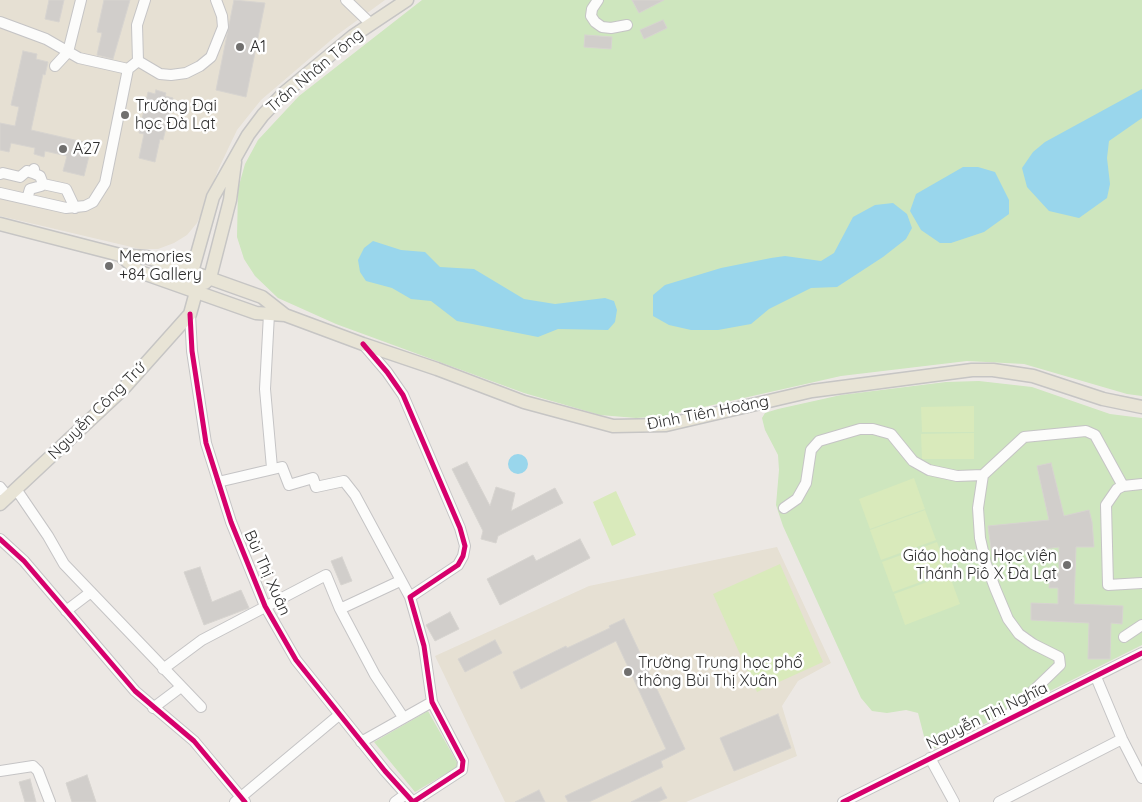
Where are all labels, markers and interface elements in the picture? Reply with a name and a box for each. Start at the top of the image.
street label: Trần Nhân Tông [263,25,367,117]
place label: A1 [250,37,266,57]
marker: A1 [234,41,246,53]
place label: Trường Đại học Đà Lạt [135,96,217,134]
marker: Trường Đại học Đà Lạt [119,109,131,121]
place label: A27 [73,139,100,159]
marker: A27 [57,143,69,155]
place label: Memories +84 Gallery [119,247,202,285]
marker: Memories +84 Gallery [103,260,115,272]
street label: Nguyễn Công Trứ [44,358,150,464]
street label: Đinh Tiên Hoàng [646,392,770,434]
street label: Bùi Thị Xuân [240,527,294,619]
place label: Giáo hoàng Học viện Thánh Piô X Đà Lạt [903,546,1057,584]
marker: Giáo hoàng Học viện Thánh Piô X Đà Lạt [1061,559,1073,571]
place label: Trường Trung học phổ thông Bùi Thị Xuân [638,653,803,691]
marker: Trường Trung học phổ thông Bùi Thị Xuân [622,666,634,678]
street label: Nguyễn Thị Nghĩa [923,678,1051,754]

